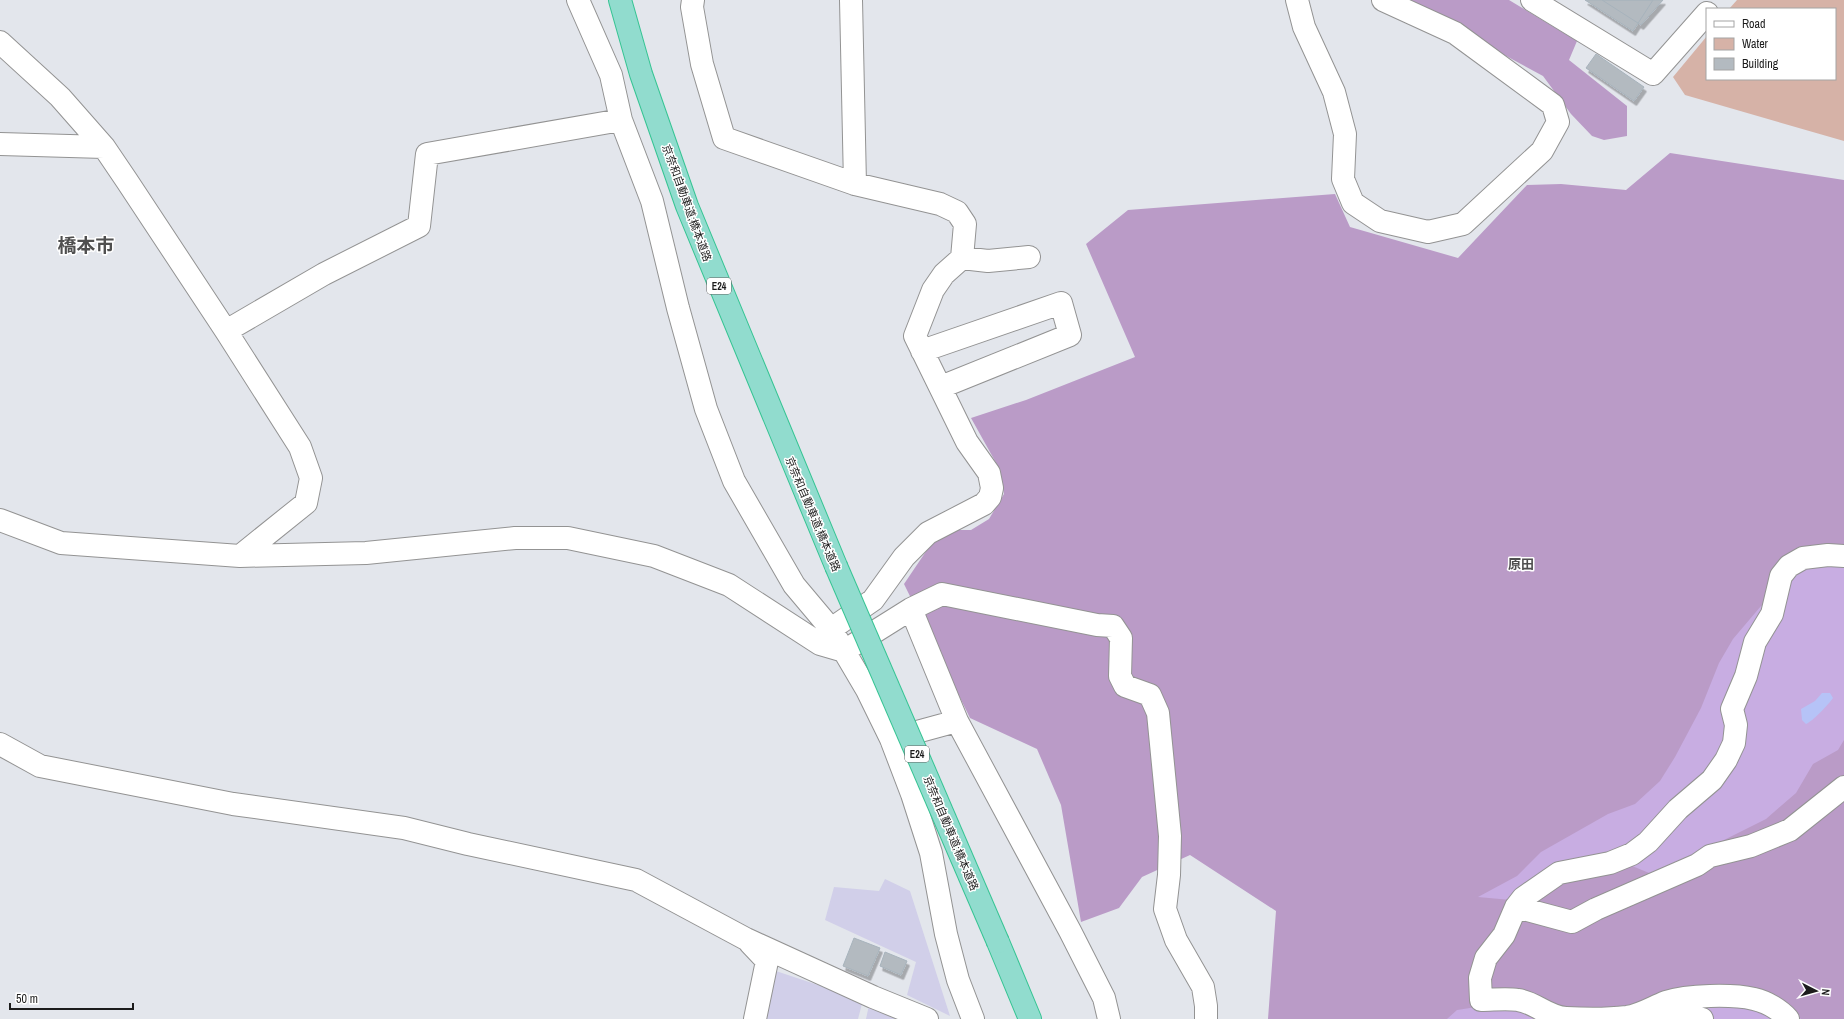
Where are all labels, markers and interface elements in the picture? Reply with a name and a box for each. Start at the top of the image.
legend [1706,8,1836,80]
text: Road [1742,16,1766,32]
text: Water [1742,36,1769,52]
text: Building [1742,56,1779,72]
street label: 京奈和自動車道;橋本道路 [659,143,715,263]
district label: 橋本市 [57,232,115,258]
road number: E24 [707,278,731,294]
street label: 京奈和自動車道;橋本道路 [782,454,844,574]
district label: 原田 [1508,556,1534,573]
road number: E24 [905,746,929,762]
street label: 京奈和自動車道;橋本道路 [920,773,982,893]
north arrow [1796,971,1836,1011]
scale bar [10,985,133,1011]
text: N [1819,988,1833,996]
text: 50 m [16,991,38,1007]

